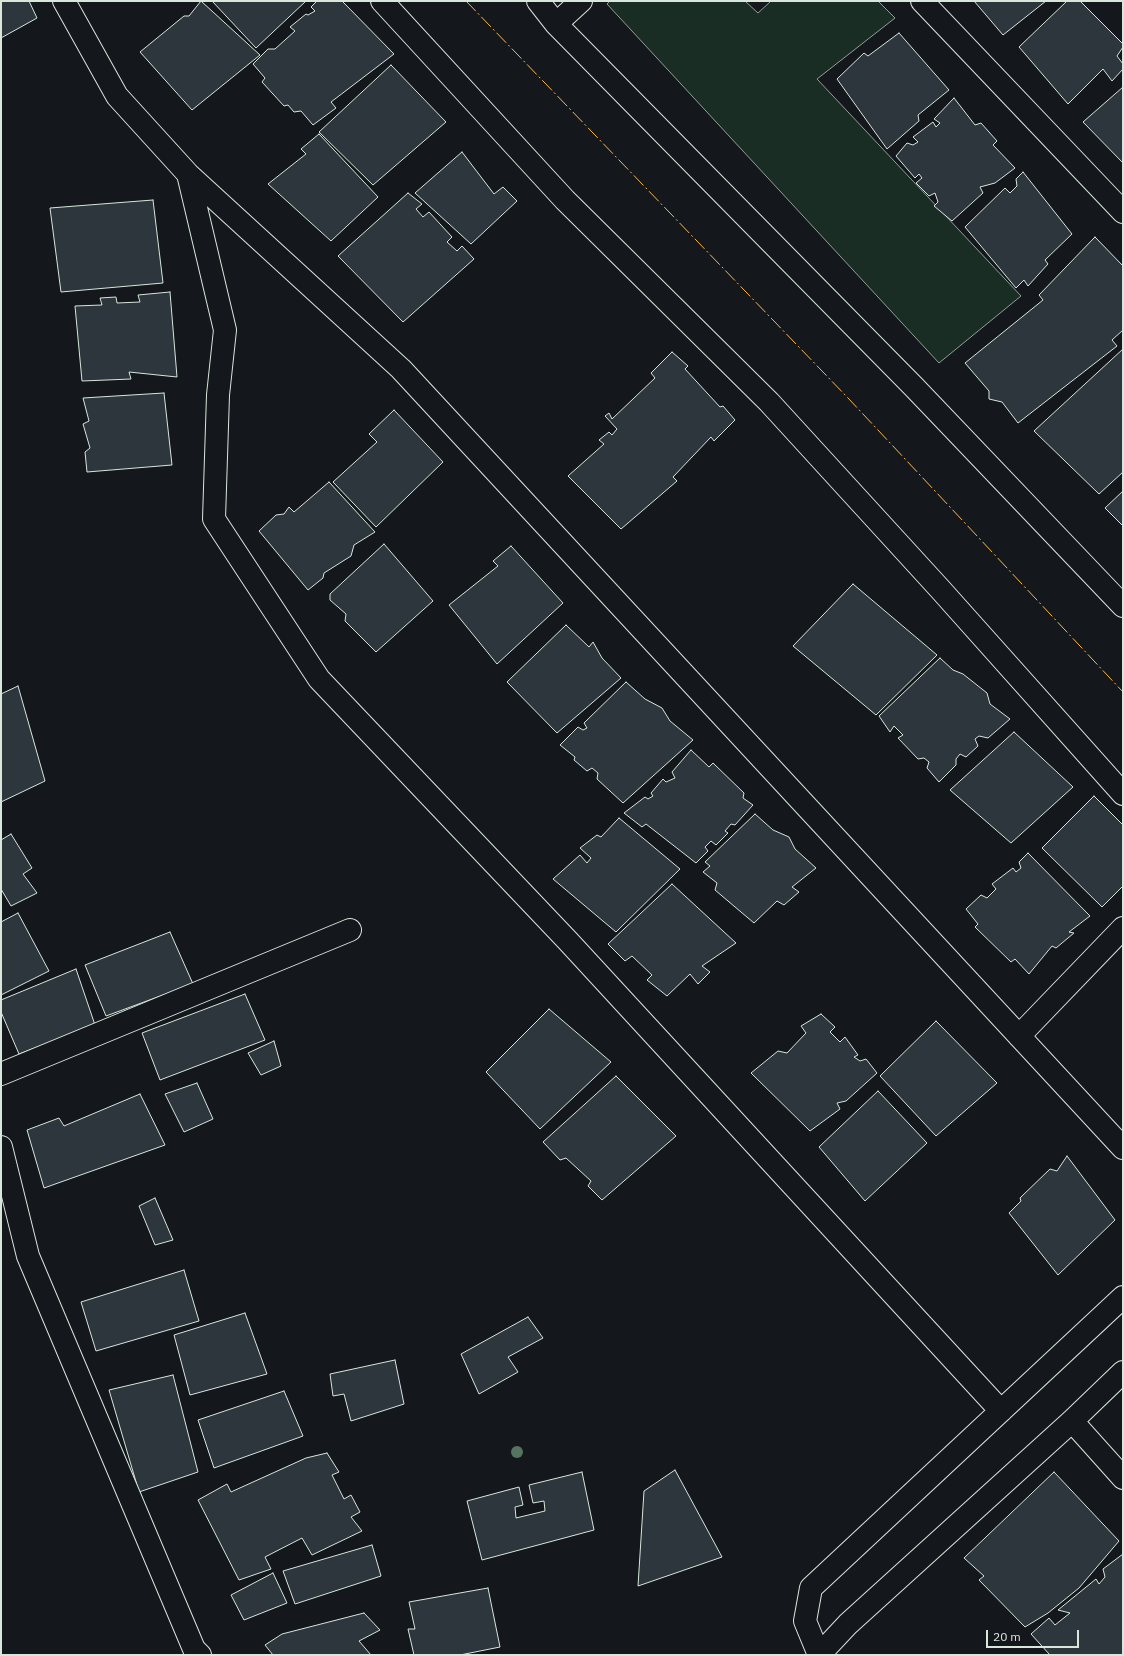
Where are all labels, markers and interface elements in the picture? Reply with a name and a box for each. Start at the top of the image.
scale bar [988,1622,1081,1648]
text: 20 m [993,1629,1021,1644]

